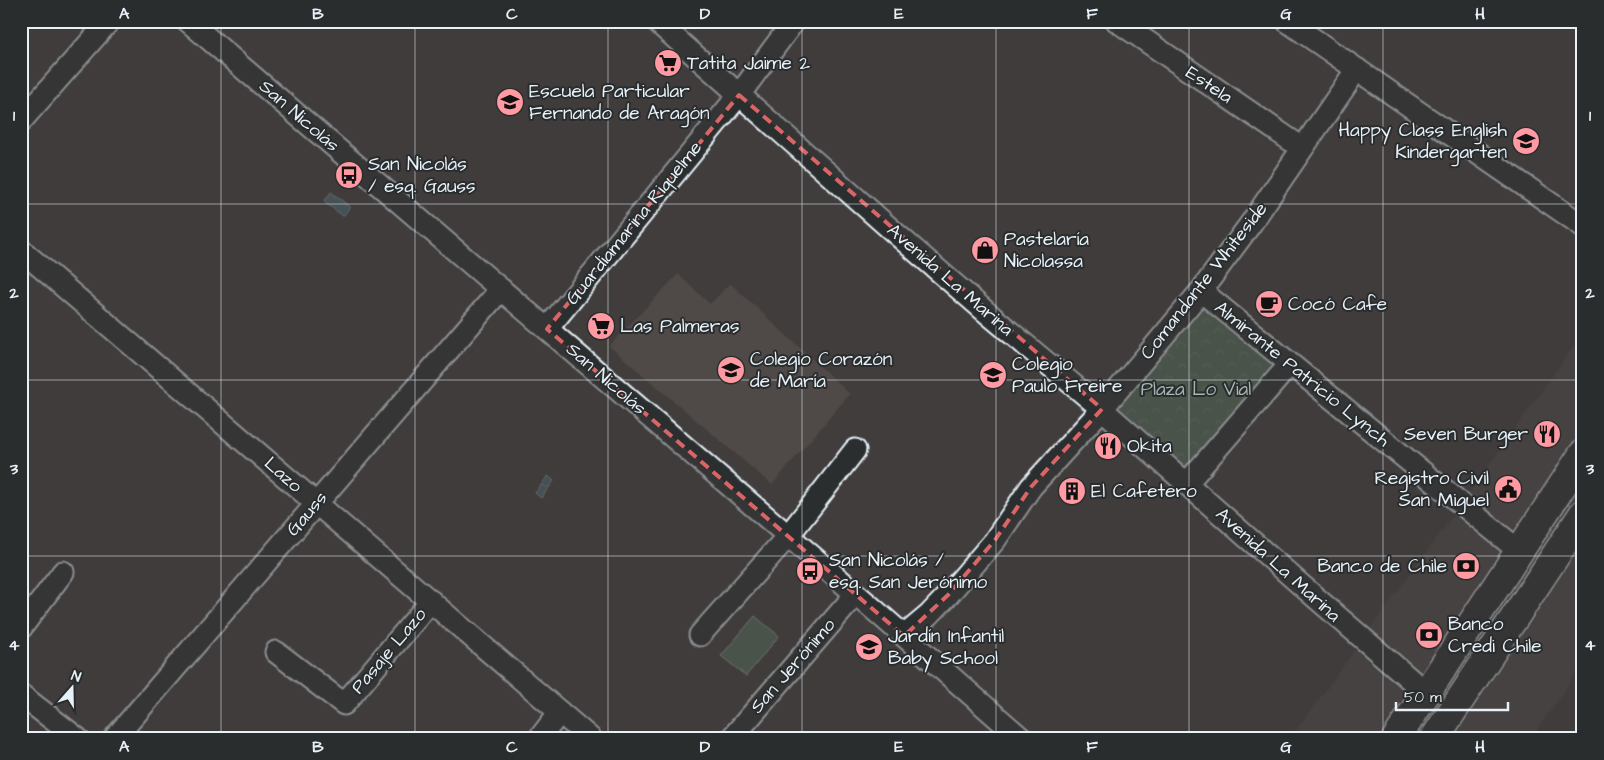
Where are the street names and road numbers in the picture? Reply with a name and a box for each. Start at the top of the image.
street label: Estela [1180,59,1238,111]
street label: San Nicolás [253,73,345,159]
street label: Guardiamarina Riquelme [559,135,709,311]
street label: Comandante Whiteside [1134,197,1274,365]
street label: Avenida La Marina [881,217,1019,343]
street label: Almirante Patricio Lynch [1208,295,1396,454]
street label: San Nicolás [560,336,652,422]
street label: Lazo [258,451,308,499]
street label: Gauss [280,486,334,542]
street label: Avenida La Marina [1209,501,1347,629]
street label: Pasaje Lazo [345,602,433,700]
street label: San Jerónimo [744,612,842,720]

